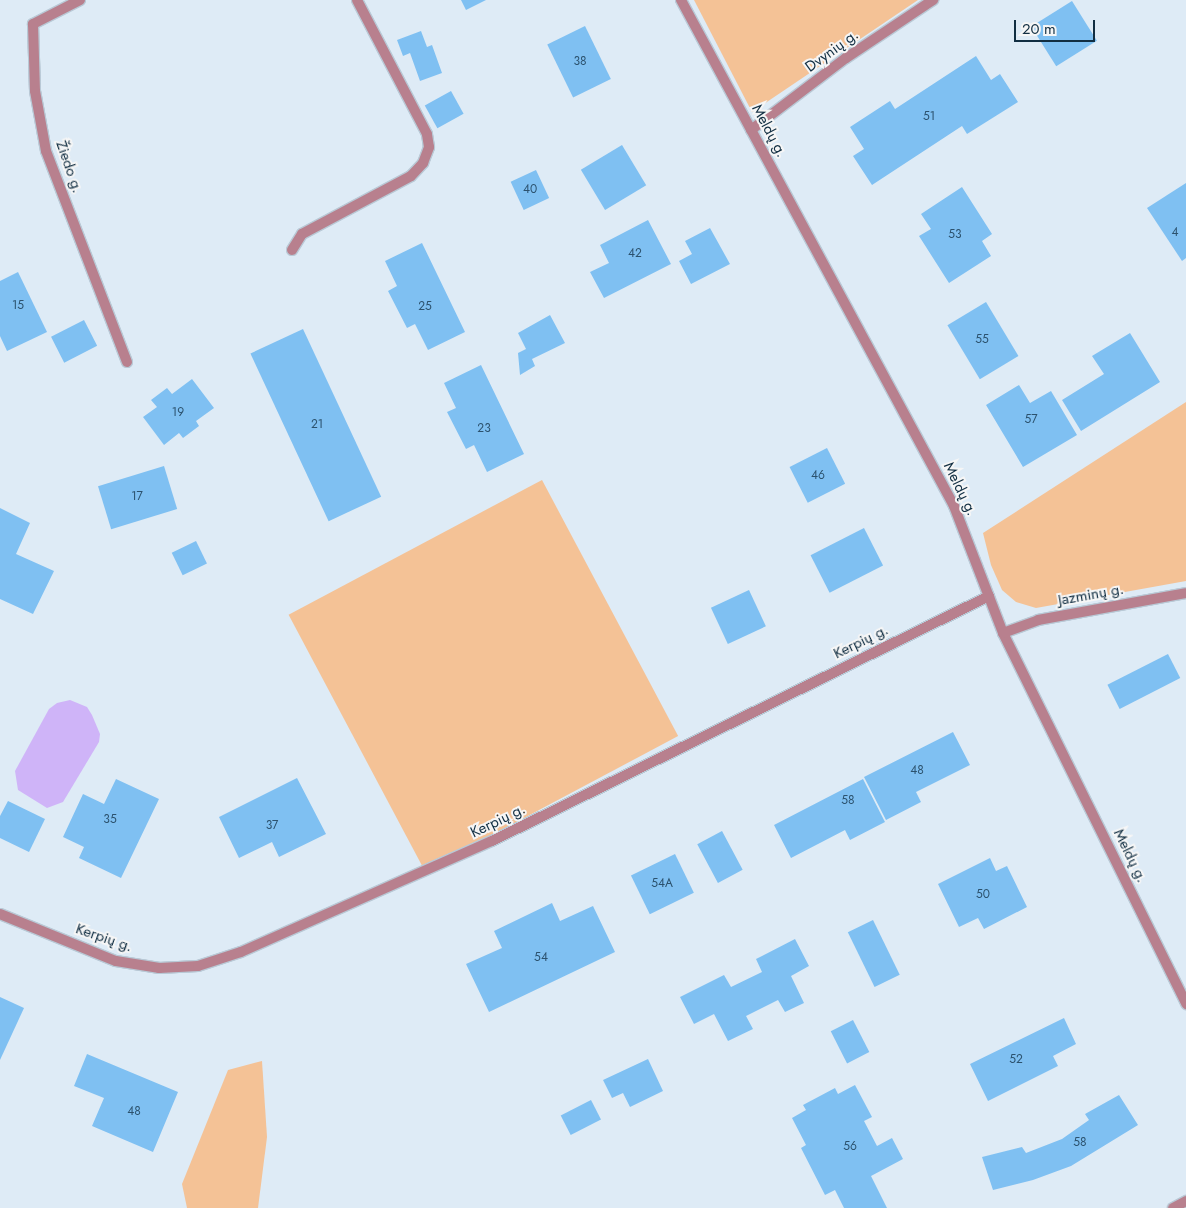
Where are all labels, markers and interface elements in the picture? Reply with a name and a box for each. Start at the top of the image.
scale bar [1016,10,1097,42]
text: 20 m [1022,18,1056,40]
street label: Dvynių g. [802,26,862,76]
house number: 38 [573,55,587,69]
street label: Meldų g. [748,101,790,161]
house number: 51 [923,110,935,124]
street label: Žiedo g. [52,138,86,196]
house number: 40 [523,183,537,197]
house number: 4 [1172,226,1178,240]
house number: 53 [948,228,962,242]
house number: 42 [628,247,642,261]
house number: 15 [12,299,24,313]
house number: 25 [418,300,432,314]
house number: 55 [975,333,989,347]
house number: 19 [172,406,184,420]
house number: 57 [1024,413,1038,427]
house number: 21 [311,418,323,432]
house number: 23 [477,422,491,436]
street label: Meldų g. [939,459,981,519]
house number: 46 [811,469,825,483]
house number: 17 [131,490,143,504]
street label: Jazminų g. [1057,580,1125,610]
street label: Kerpių g. [831,621,891,663]
house number: 48 [910,764,924,778]
house number: 58 [841,794,855,808]
street label: Kerpių g. [468,800,528,842]
house number: 35 [103,813,117,827]
house number: 37 [266,819,278,833]
street label: Meldų g. [1109,826,1151,886]
house number: 54A [651,877,673,891]
house number: 50 [976,888,990,902]
street label: Kerpių g. [73,920,135,956]
house number: 54 [534,951,548,965]
house number: 52 [1009,1053,1023,1067]
house number: 48 [127,1105,141,1119]
house number: 58 [1073,1136,1087,1150]
house number: 56 [843,1140,857,1154]

